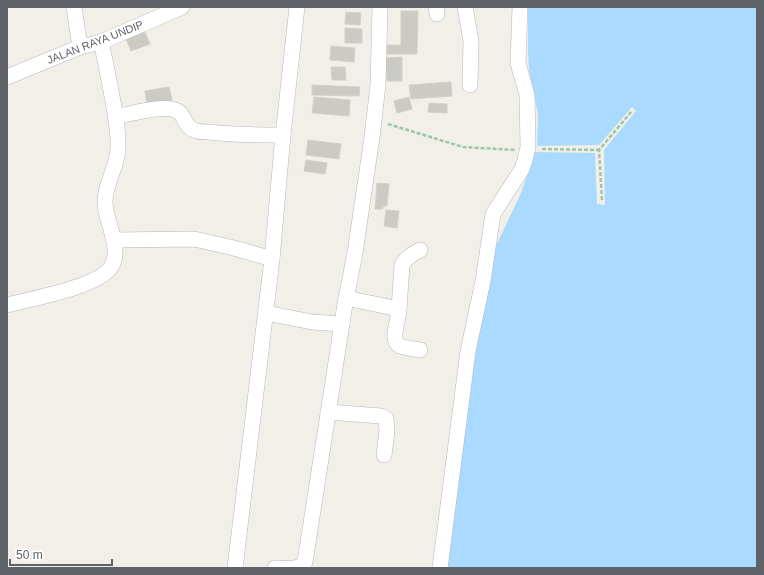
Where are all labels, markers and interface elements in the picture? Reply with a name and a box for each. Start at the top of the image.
street label: JALAN RAYA UNDIP [45,18,145,66]
scale bar [10,541,112,567]
text: 50 m [16,548,43,562]

